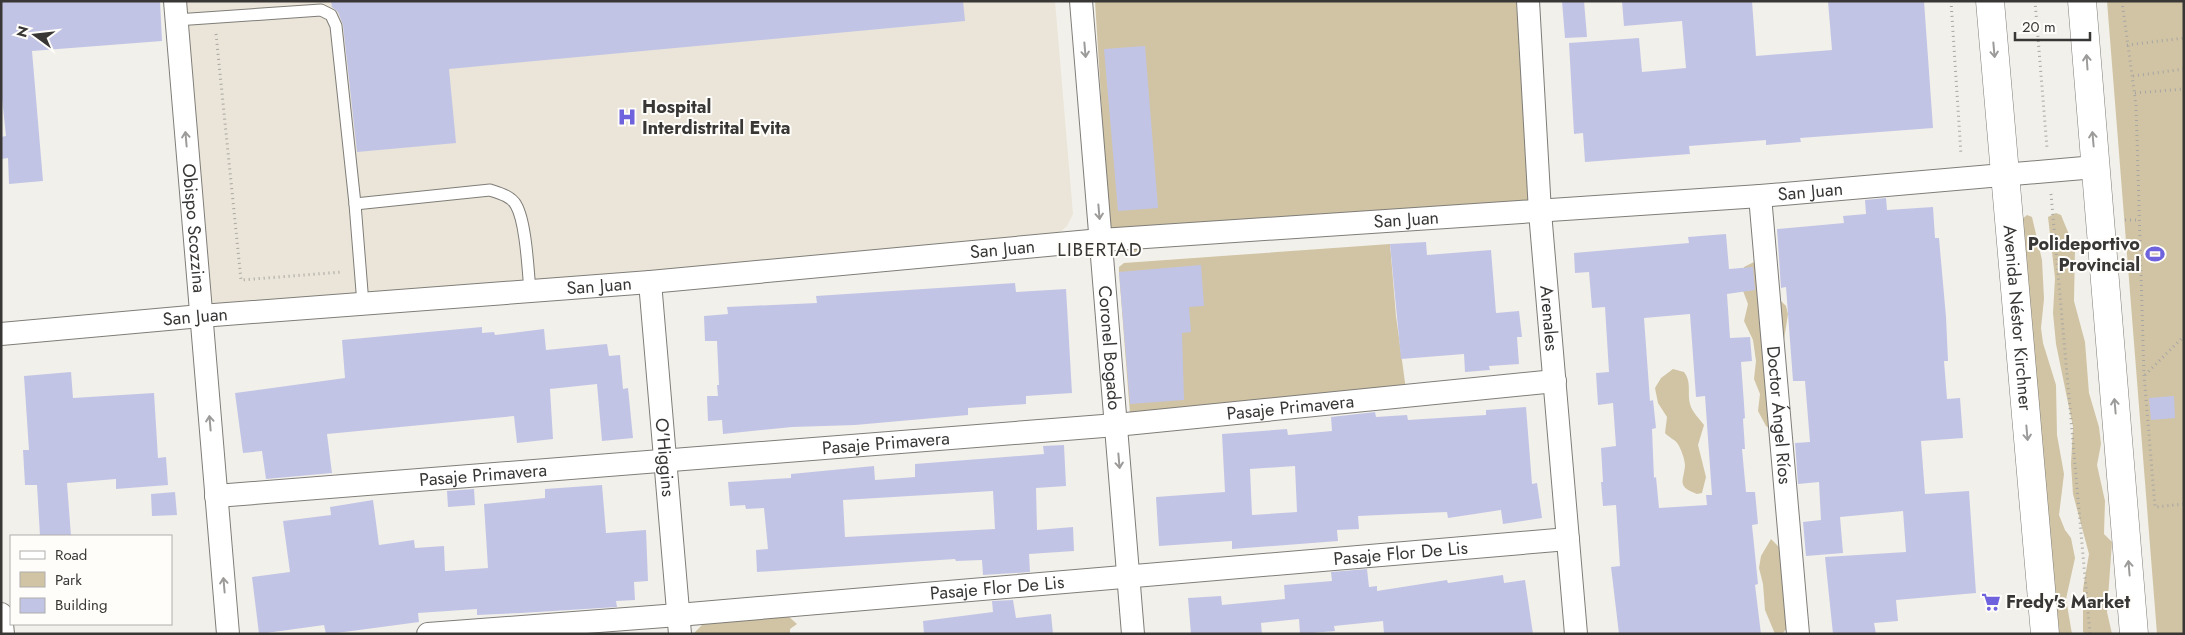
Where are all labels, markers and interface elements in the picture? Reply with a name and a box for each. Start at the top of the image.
north arrow [10,10,60,60]
scale bar [2015,10,2090,42]
text: 20 m [2022,16,2056,38]
text: N [11,24,34,40]
one-way arrow [1081,42,1090,58]
one-way arrow [1989,42,1999,58]
one-way arrow [2082,54,2091,70]
place label: Hospital Interdistrital Evita [642,94,790,141]
hospital icon: Hospital Interdistrital Evita [616,106,638,128]
one-way arrow [2088,131,2097,147]
one-way arrow [181,132,191,148]
street label: Obispo Scozzina [176,162,212,294]
street label: San Juan [1777,176,1844,207]
one-way arrow [1094,203,1104,219]
street label: San Juan [1373,204,1440,235]
street label: Avenida Néstor Kirchner [1997,224,2039,413]
place label: Polideportivo Provincial [2028,231,2140,278]
street label: San Juan [969,233,1036,265]
district label: LIBERTAD [1057,236,1143,263]
sports icon: Polideportivo Provincial [2144,243,2166,265]
street label: San Juan [566,270,633,301]
street label: Coronel Bogado [1091,284,1128,411]
street label: Arenales [1533,284,1565,352]
street label: San Juan [162,301,229,332]
street label: Doctor Ángel Ríos [1760,345,1798,485]
street label: Pasaje Primavera [1225,388,1355,427]
one-way arrow [2110,398,2120,414]
one-way arrow [205,416,215,432]
street label: O'Higgins [649,417,681,498]
one-way arrow [2023,424,2032,440]
street label: Pasaje Primavera [821,425,951,461]
one-way arrow [1114,453,1124,469]
street label: Pasaje Primavera [418,457,548,493]
legend [10,535,172,625]
street label: Pasaje Flor De Lis [1332,535,1469,572]
text: Road [55,544,87,566]
one-way arrow [2124,560,2133,576]
text: Park [55,569,82,591]
street label: Pasaje Flor De Lis [929,569,1065,606]
one-way arrow [219,577,229,593]
place label: Fredy's Market [2006,589,2130,615]
supermarket icon: Fredy's Market [1980,591,2002,613]
text: Building [55,594,107,616]

